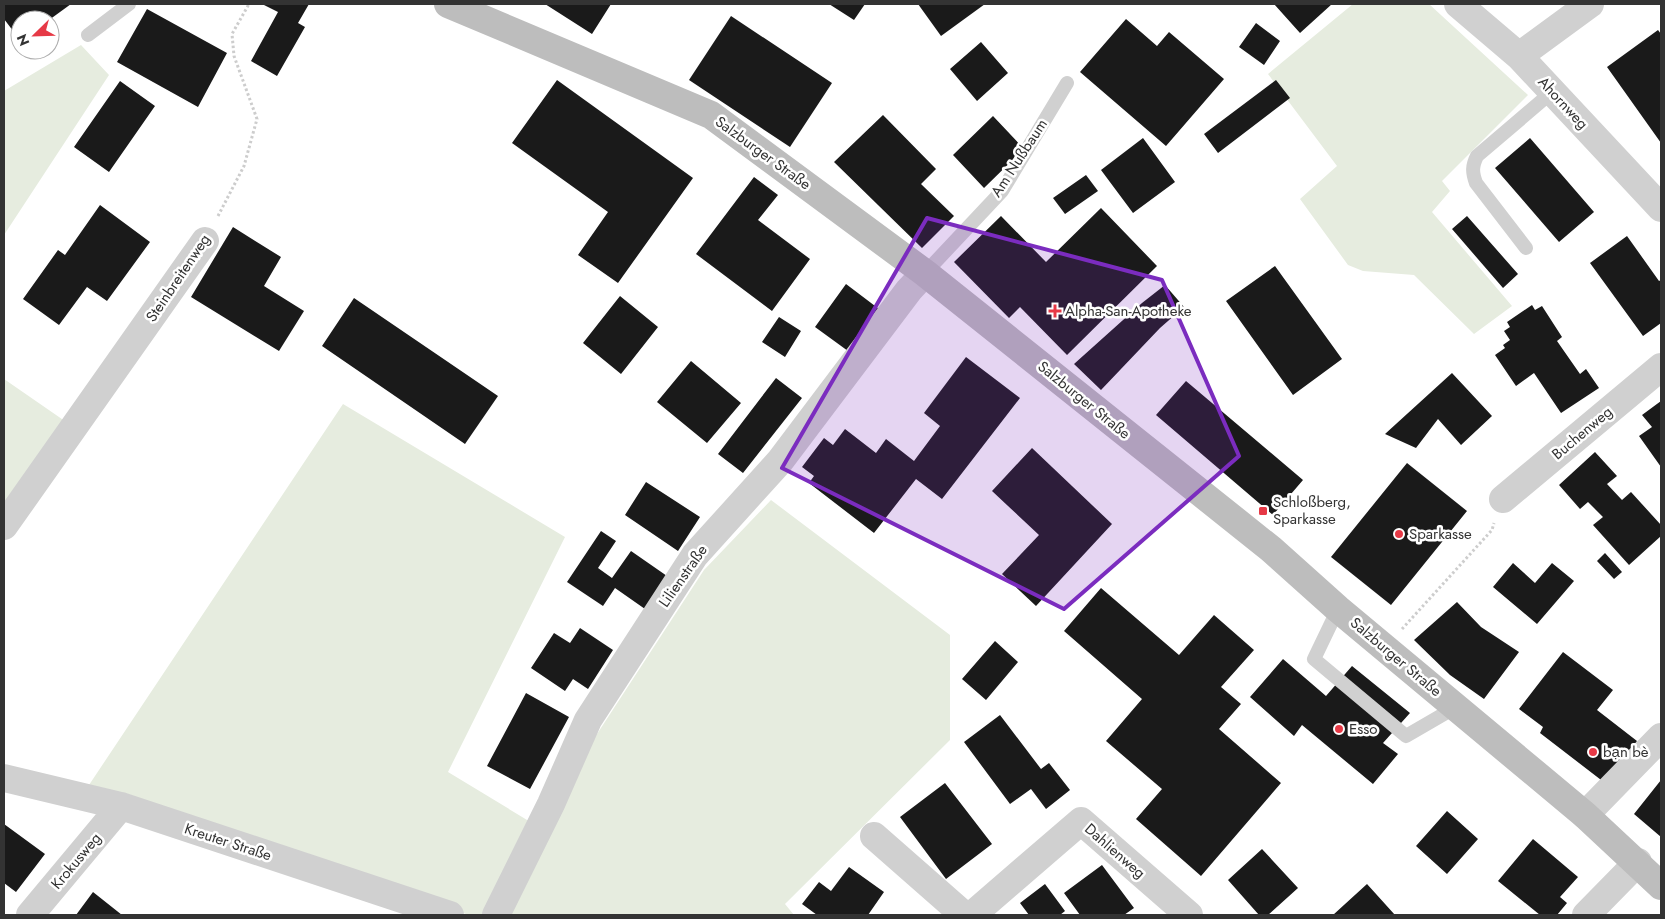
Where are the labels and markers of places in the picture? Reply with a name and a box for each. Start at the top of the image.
place label: Alpha-San-Apotheke [1065,300,1192,322]
marker: Alpha-San-Apotheke [1049,305,1061,317]
place label: Schloßberg, Sparkasse [1273,491,1351,530]
marker: Schloßberg, Sparkasse [1257,505,1269,517]
place label: Sparkasse [1409,523,1472,545]
marker: Sparkasse [1393,528,1405,540]
place label: Esso [1349,718,1378,740]
marker: Esso [1333,723,1345,735]
place label: bạn bè [1603,741,1649,763]
marker: bạn bè [1587,746,1599,758]

